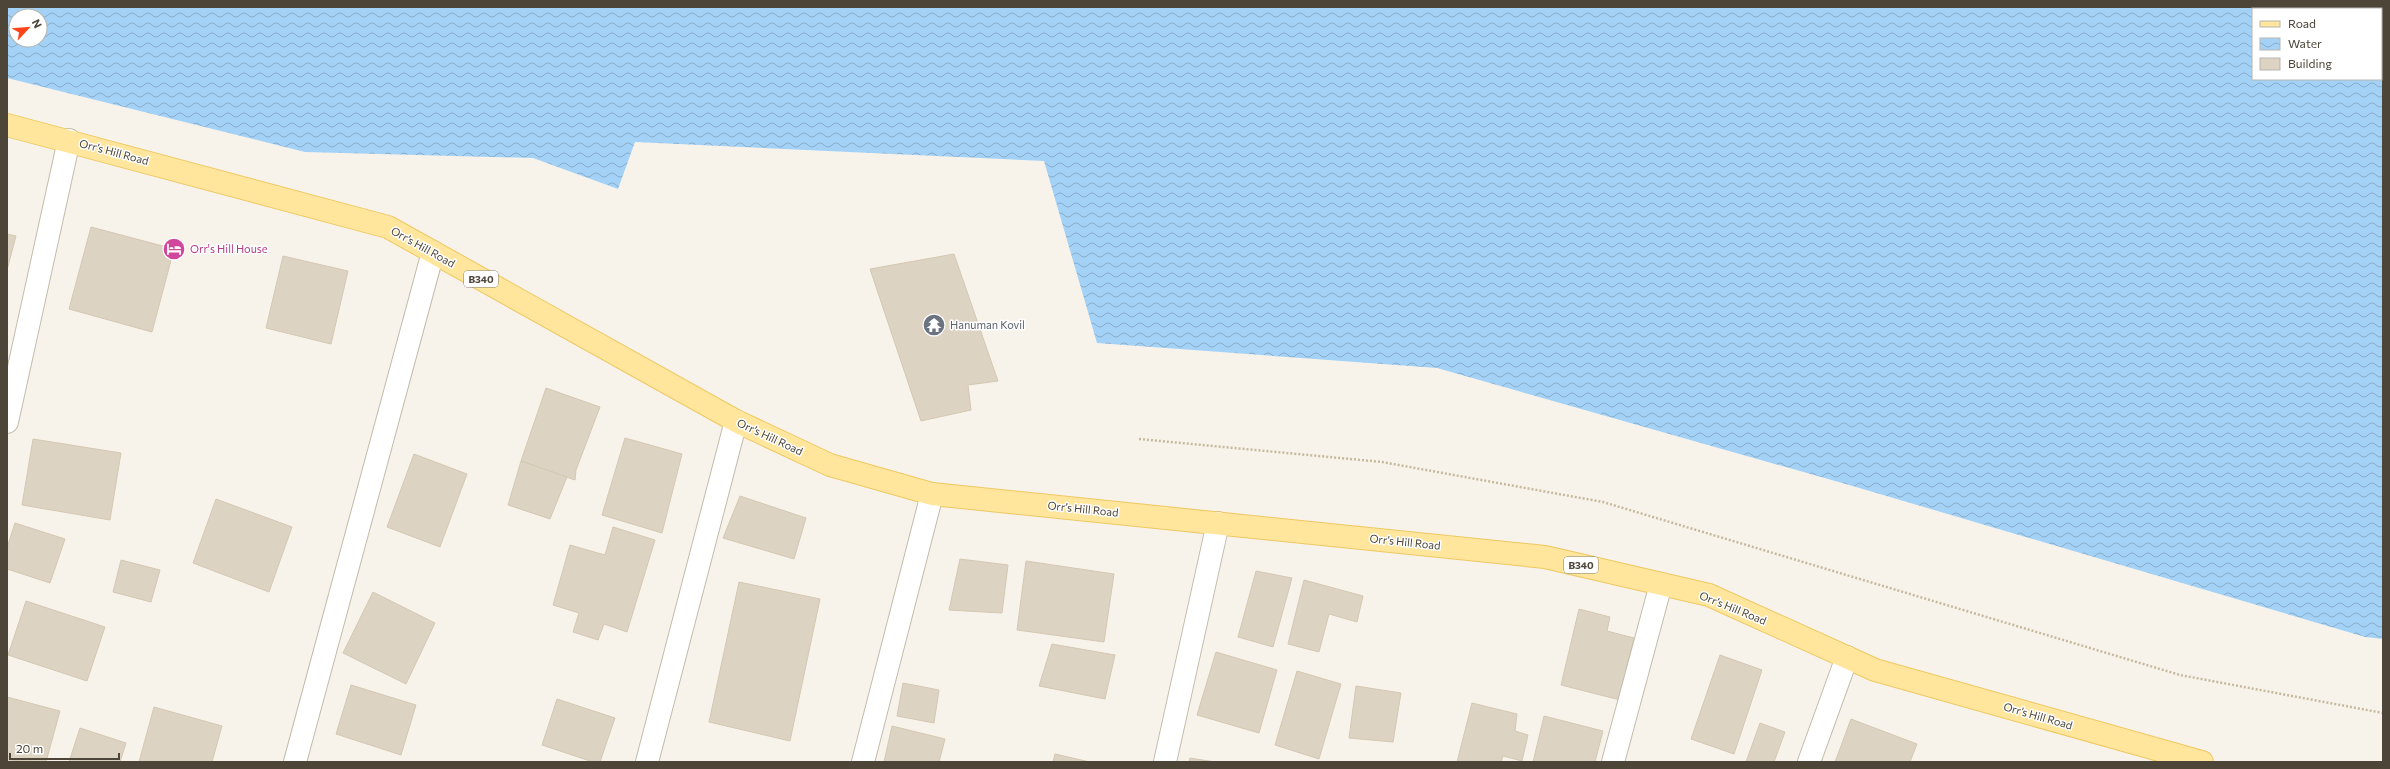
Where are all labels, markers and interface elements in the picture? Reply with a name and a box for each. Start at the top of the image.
north arrow [8,8,48,48]
legend [2252,8,2382,80]
text: Road [2288,16,2316,30]
text: N [30,17,45,30]
text: Water [2288,36,2322,50]
text: Building [2288,56,2332,70]
street label: Orr’s Hill Road [78,136,150,167]
street label: Orr’s Hill Road [389,224,458,270]
hotel icon: Orr's Hill House [161,236,187,262]
place label: Orr's Hill House [190,242,268,255]
road number: B340 [464,271,498,287]
temple icon: Hanuman Kovil [921,312,947,338]
place label: Hanuman Kovil [950,318,1025,331]
street label: Orr’s Hill Road [735,416,805,457]
street label: Orr’s Hill Road [1047,498,1119,519]
street label: Orr’s Hill Road [1369,531,1441,552]
road number: B340 [1564,557,1598,573]
street label: Orr’s Hill Road [1698,588,1769,627]
street label: Orr’s Hill Road [2002,699,2074,732]
scale bar [10,735,119,761]
text: 20 m [16,741,43,755]

